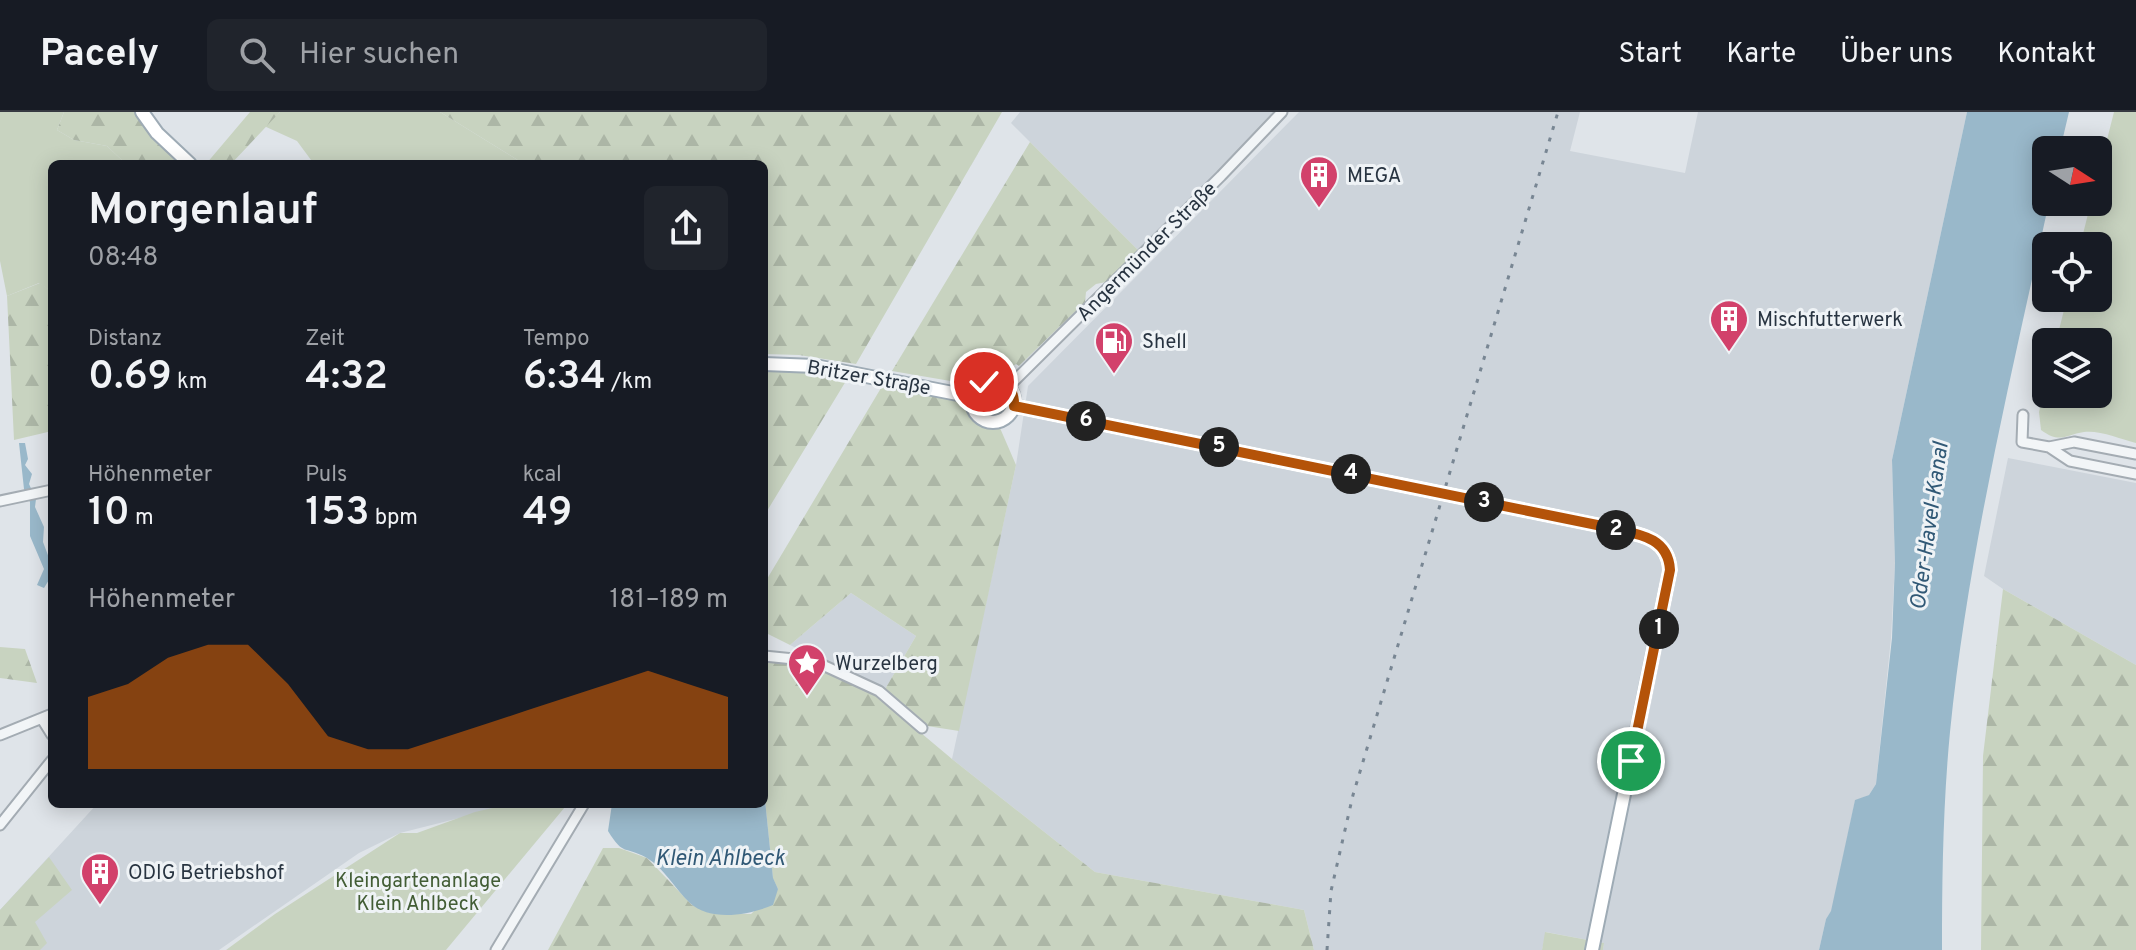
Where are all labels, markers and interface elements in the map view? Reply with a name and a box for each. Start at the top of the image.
search box [207,19,767,91]
text: Pacely [40,31,159,80]
icon: search [235,33,279,77]
text: Hier suchen [299,37,459,74]
text: Start [1618,37,1682,73]
text: Karte [1726,37,1796,73]
text: Über uns [1840,37,1953,73]
text: Kontakt [1997,37,2096,73]
north arrow [2032,136,2112,216]
map controls [2032,136,2112,408]
building icon: MEGA [1298,154,1340,209]
place label: MEGA [1347,164,1401,190]
street label: Angermünder Straße [1072,177,1223,328]
text: Morgenlauf [88,184,317,240]
button: share [644,186,728,270]
button: locate [2032,232,2112,312]
text: 08:48 [88,242,158,275]
building icon: Mischfutterwerk [1708,298,1750,353]
place label: Mischfutterwerk [1757,308,1903,334]
fuel station icon: Shell [1093,320,1135,375]
text: Distanz [88,326,162,353]
text: Zeit [305,326,345,353]
text: Tempo [523,326,590,353]
button: layers [2032,328,2112,408]
place label: Shell [1142,330,1187,356]
pin [950,348,1018,416]
text: 0.69 [88,353,172,403]
text: 4:32 [305,353,388,403]
text: 6:34 [523,353,606,403]
street label: Britzer Straße [805,355,932,403]
icon: check [962,360,1006,404]
text: km [172,369,208,396]
text: /km [606,369,652,396]
pin: 6 [1066,401,1106,441]
text: 6 [1079,407,1093,434]
pin: 5 [1199,427,1239,467]
text: 5 [1212,433,1226,460]
water label: Oder-Havel-Kanal [1905,439,1956,612]
pin: 4 [1331,454,1371,494]
text: 4 [1344,460,1358,487]
text: Höhenmeter [88,462,212,489]
text: Puls [305,462,347,489]
text: kcal [523,462,562,489]
pin: 3 [1464,482,1504,522]
text: 3 [1477,488,1491,515]
text: 10 [88,489,130,539]
text: 153 [305,489,370,539]
text: 49 [523,489,572,539]
text: m [130,505,154,532]
text: bpm [370,505,418,532]
pin: 2 [1596,510,1636,550]
text: 2 [1609,516,1623,543]
text: Höhenmeter [88,584,235,617]
text: 181–189 m [610,584,728,617]
pin: 1 [1639,609,1679,649]
text: 1 [1655,615,1663,642]
place icon: Wurzelberg [786,642,828,697]
place label: Wurzelberg [835,652,938,678]
pin [1597,727,1665,795]
icon: arrive [1609,739,1653,783]
water label: Klein Ahlbeck [655,846,786,873]
building icon: ODIG Betriebshof [79,851,121,906]
place label: ODIG Betriebshof [128,861,284,887]
park label: Kleingartenanlage Klein Ahlbeck [335,869,501,918]

